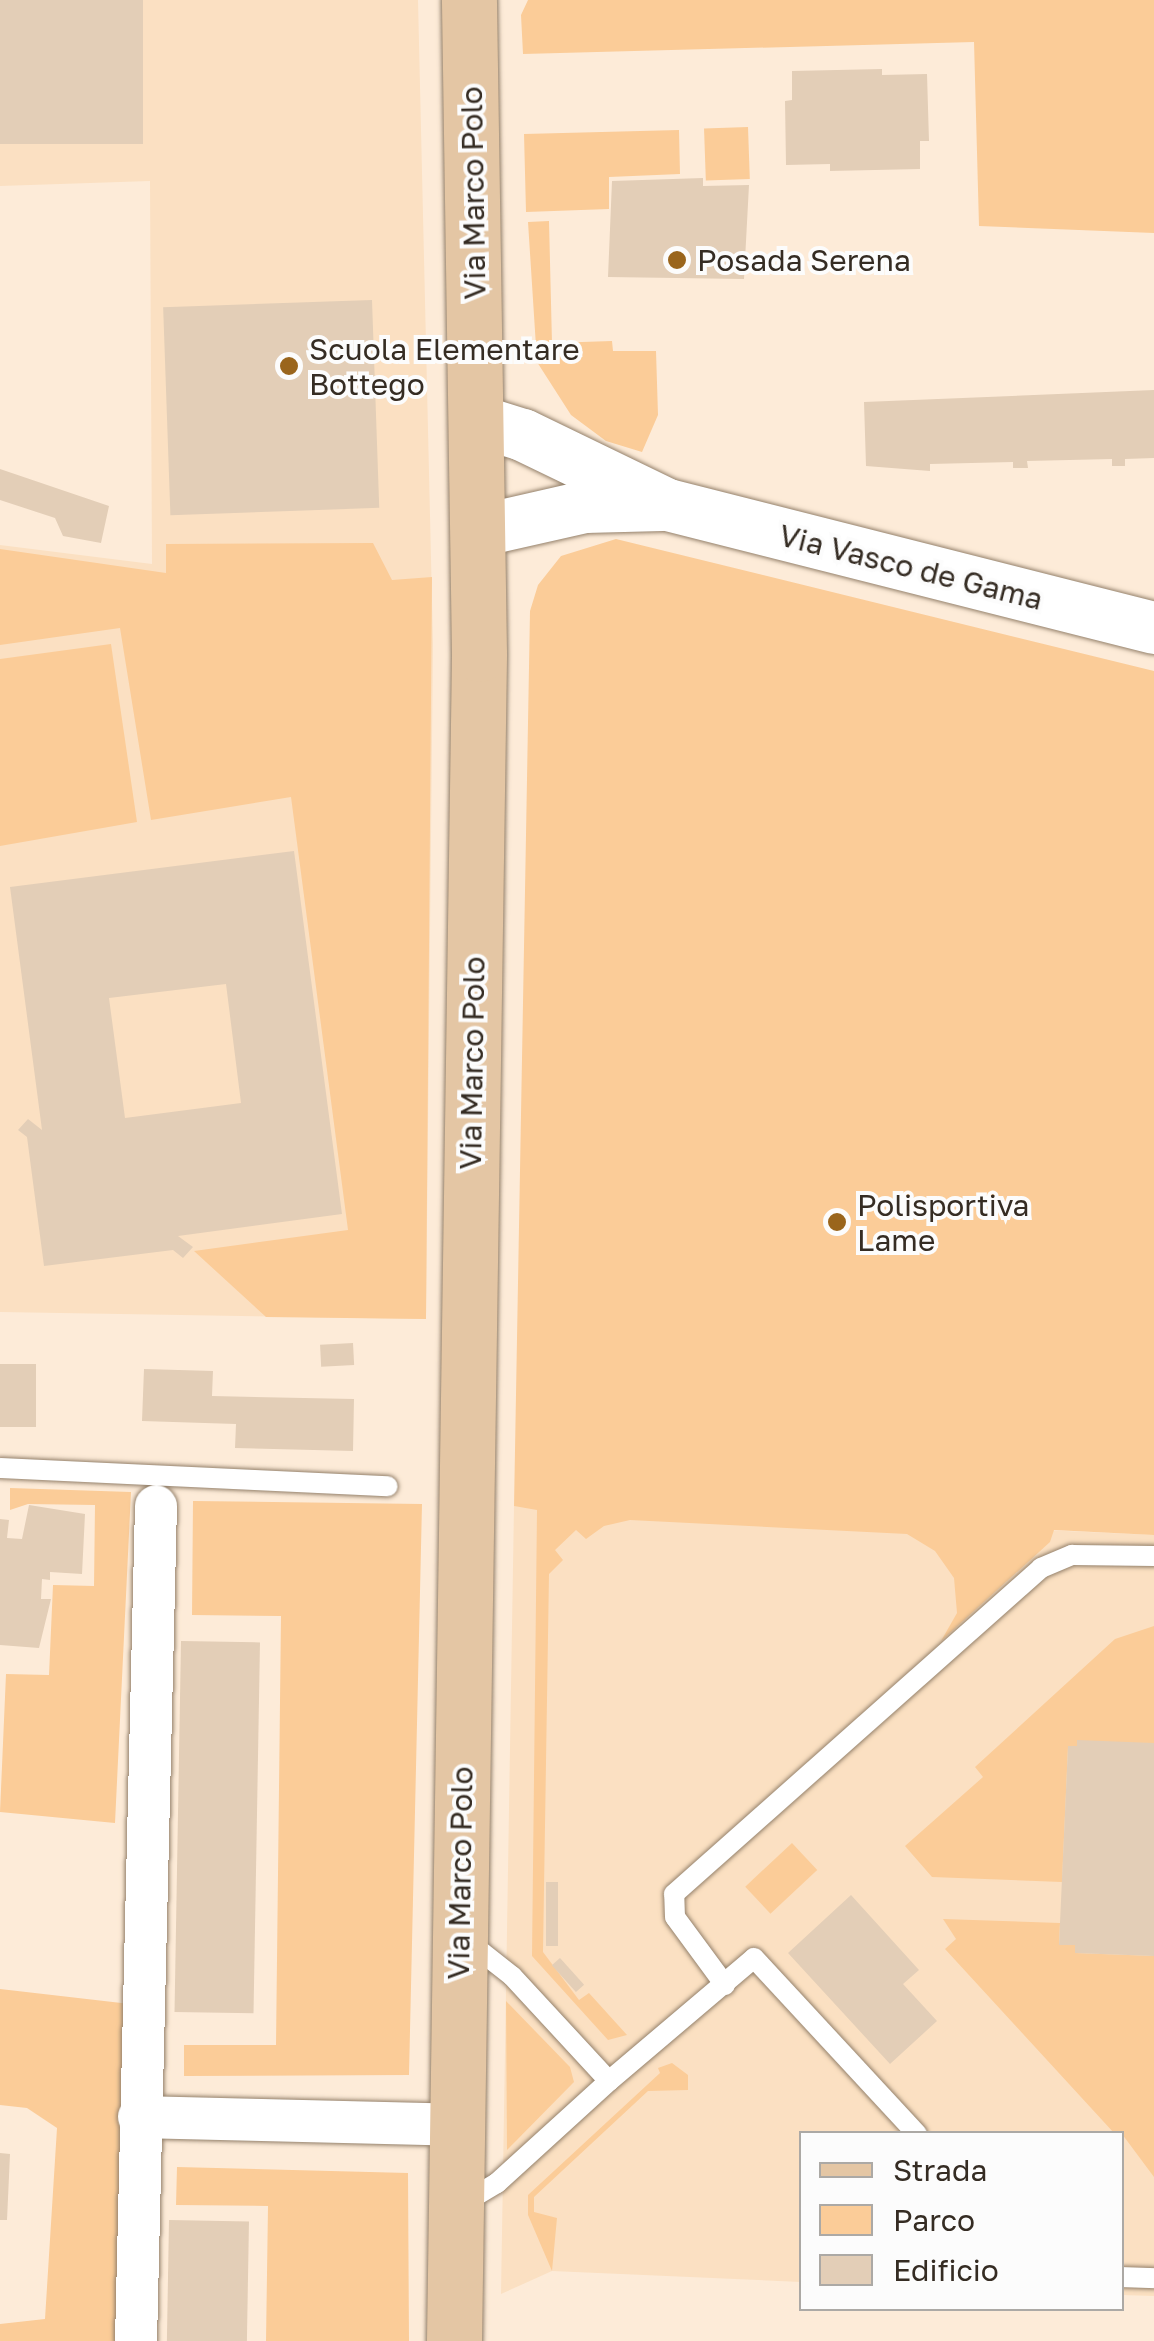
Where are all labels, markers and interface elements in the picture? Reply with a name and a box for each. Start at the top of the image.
street label: Via Marco Polo [453,86,493,300]
place label: Posada Serena [697,242,911,278]
marker: Posada Serena [666,249,688,271]
place label: Scuola Elementare Bottego [309,331,580,402]
marker: Scuola Elementare Bottego [278,355,300,377]
street label: Via Vasco de Gama [775,517,1047,617]
street label: Via Marco Polo [452,956,492,1170]
place label: Polisportiva Lame [857,1187,1030,1258]
marker: Polisportiva Lame [826,1211,848,1233]
street label: Via Marco Polo [440,1766,480,1980]
legend [799,2131,1124,2311]
text: Strada [893,2152,987,2188]
text: Parco [893,2202,975,2238]
text: Edificio [893,2252,999,2288]

